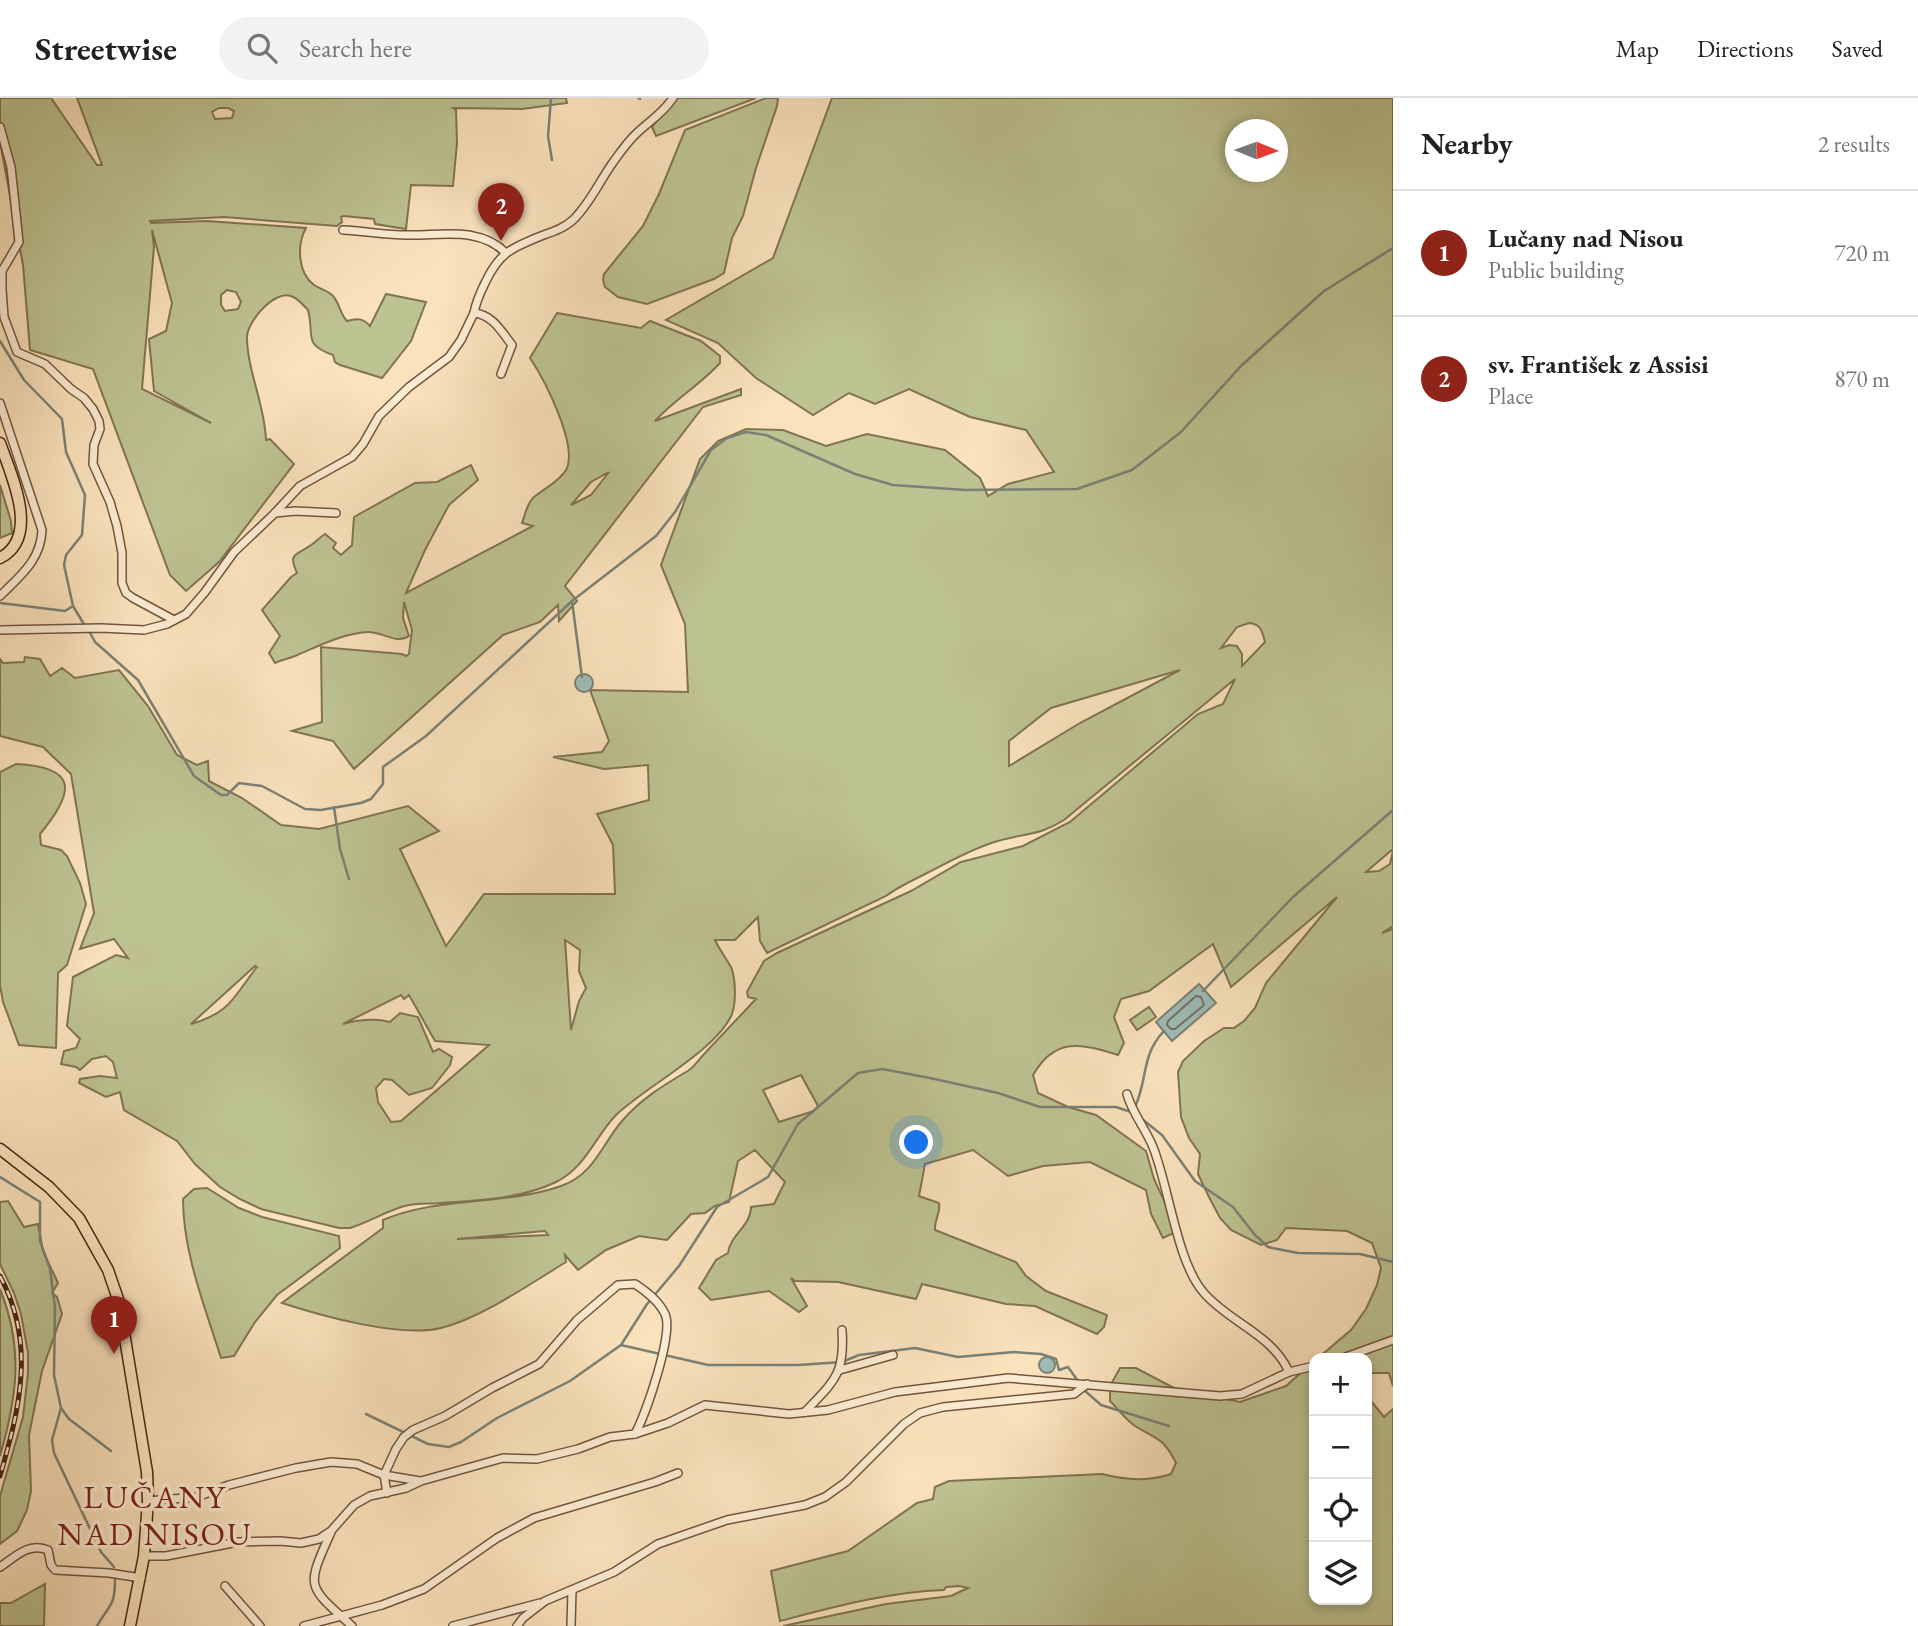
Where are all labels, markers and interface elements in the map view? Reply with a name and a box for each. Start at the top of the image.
search box [219,17,709,80]
text: Streetwise [35,27,177,70]
icon: search [243,29,281,67]
text: Search here [299,31,412,65]
text: Map [1616,33,1659,64]
text: Directions [1697,33,1794,64]
text: Saved [1832,33,1883,64]
north arrow [1225,119,1288,182]
text: Nearby [1421,124,1513,163]
text: 2 results [1818,129,1890,159]
pin: 2 [478,183,524,241]
text: Lučany nad Nisou [1488,221,1684,255]
text: 1 [1438,238,1450,268]
text: 720 m [1834,238,1890,268]
text: Public building [1488,255,1624,285]
text: sv. František z Assisi [1488,347,1709,381]
text: 2 [1438,364,1450,394]
text: 870 m [1834,364,1890,394]
text: Place [1488,381,1533,411]
your location [899,1125,933,1159]
pin: 1 [91,1296,137,1354]
map controls [1309,1353,1372,1605]
button: + [1309,1353,1372,1416]
button: − [1309,1416,1372,1479]
district label: LUČANY NAD NISOU [57,1476,253,1555]
button: locate [1309,1479,1372,1542]
button: layers [1309,1542,1372,1605]

